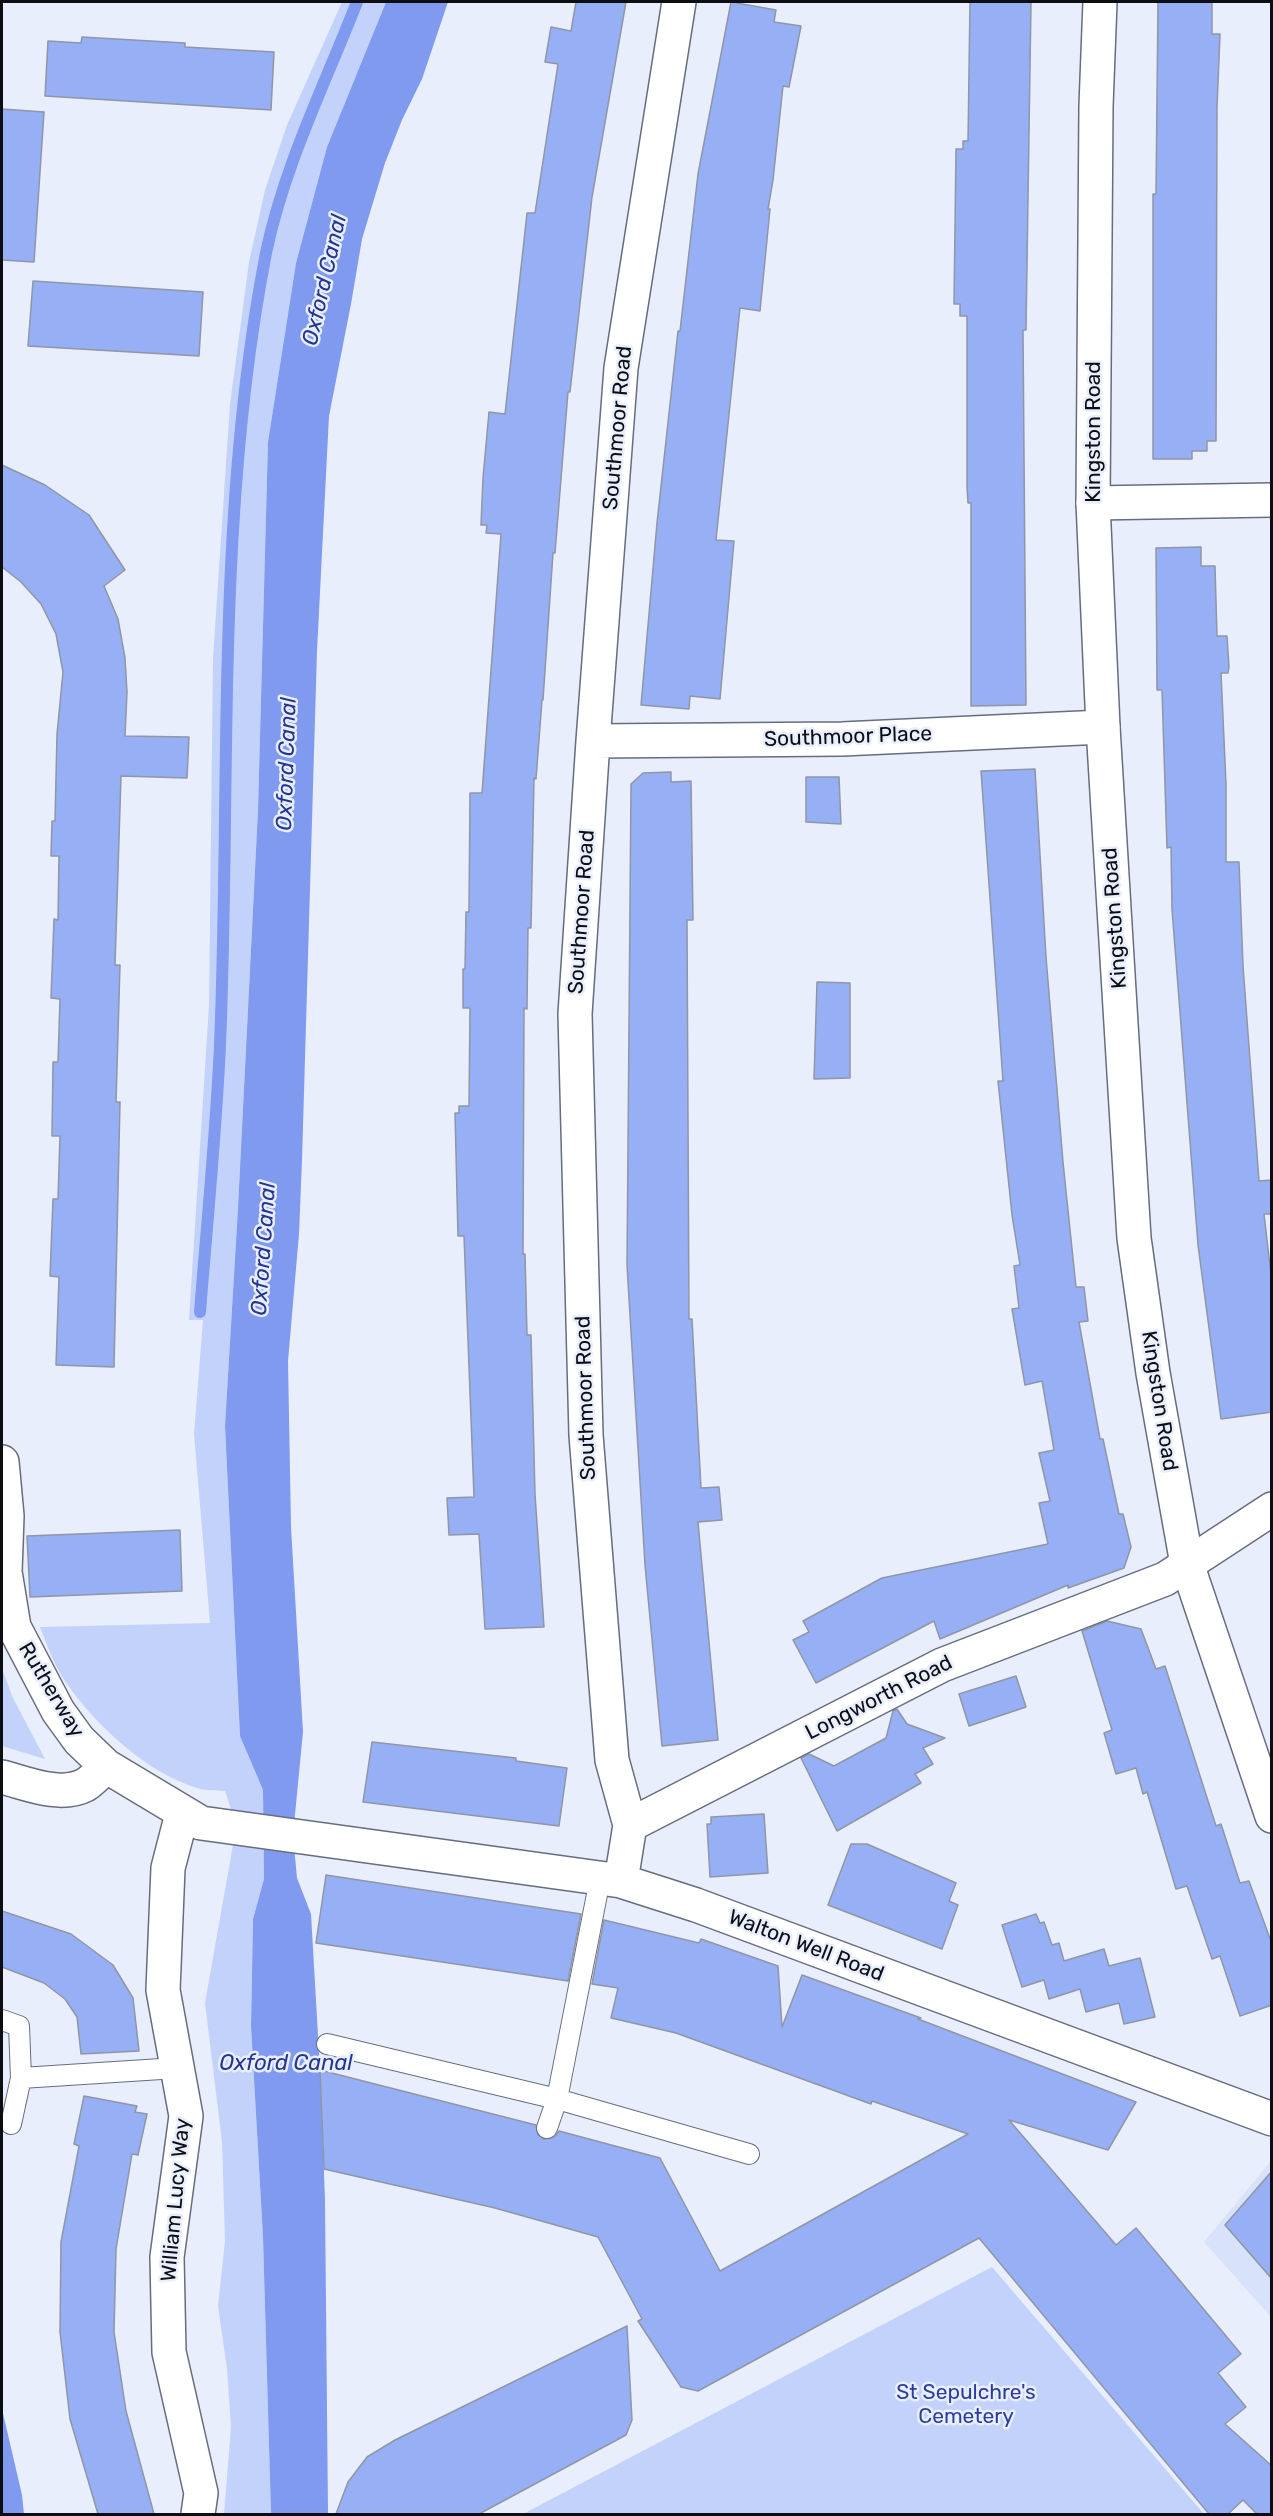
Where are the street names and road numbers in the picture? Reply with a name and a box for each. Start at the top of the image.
street label: Southmoor Road [598,345,638,511]
street label: Kingston Road [1081,361,1107,503]
street label: Southmoor Place [764,721,932,753]
street label: Southmoor Road [564,829,600,995]
street label: Kingston Road [1097,847,1133,989]
street label: Southmoor Road [571,1315,601,1481]
street label: Kingston Road [1135,1329,1183,1473]
street label: Rutherway [13,1638,89,1742]
street label: Longworth Road [801,1650,957,1746]
street label: Walton Well Road [725,1905,887,1987]
street label: William Lucy Way [156,2117,196,2283]

